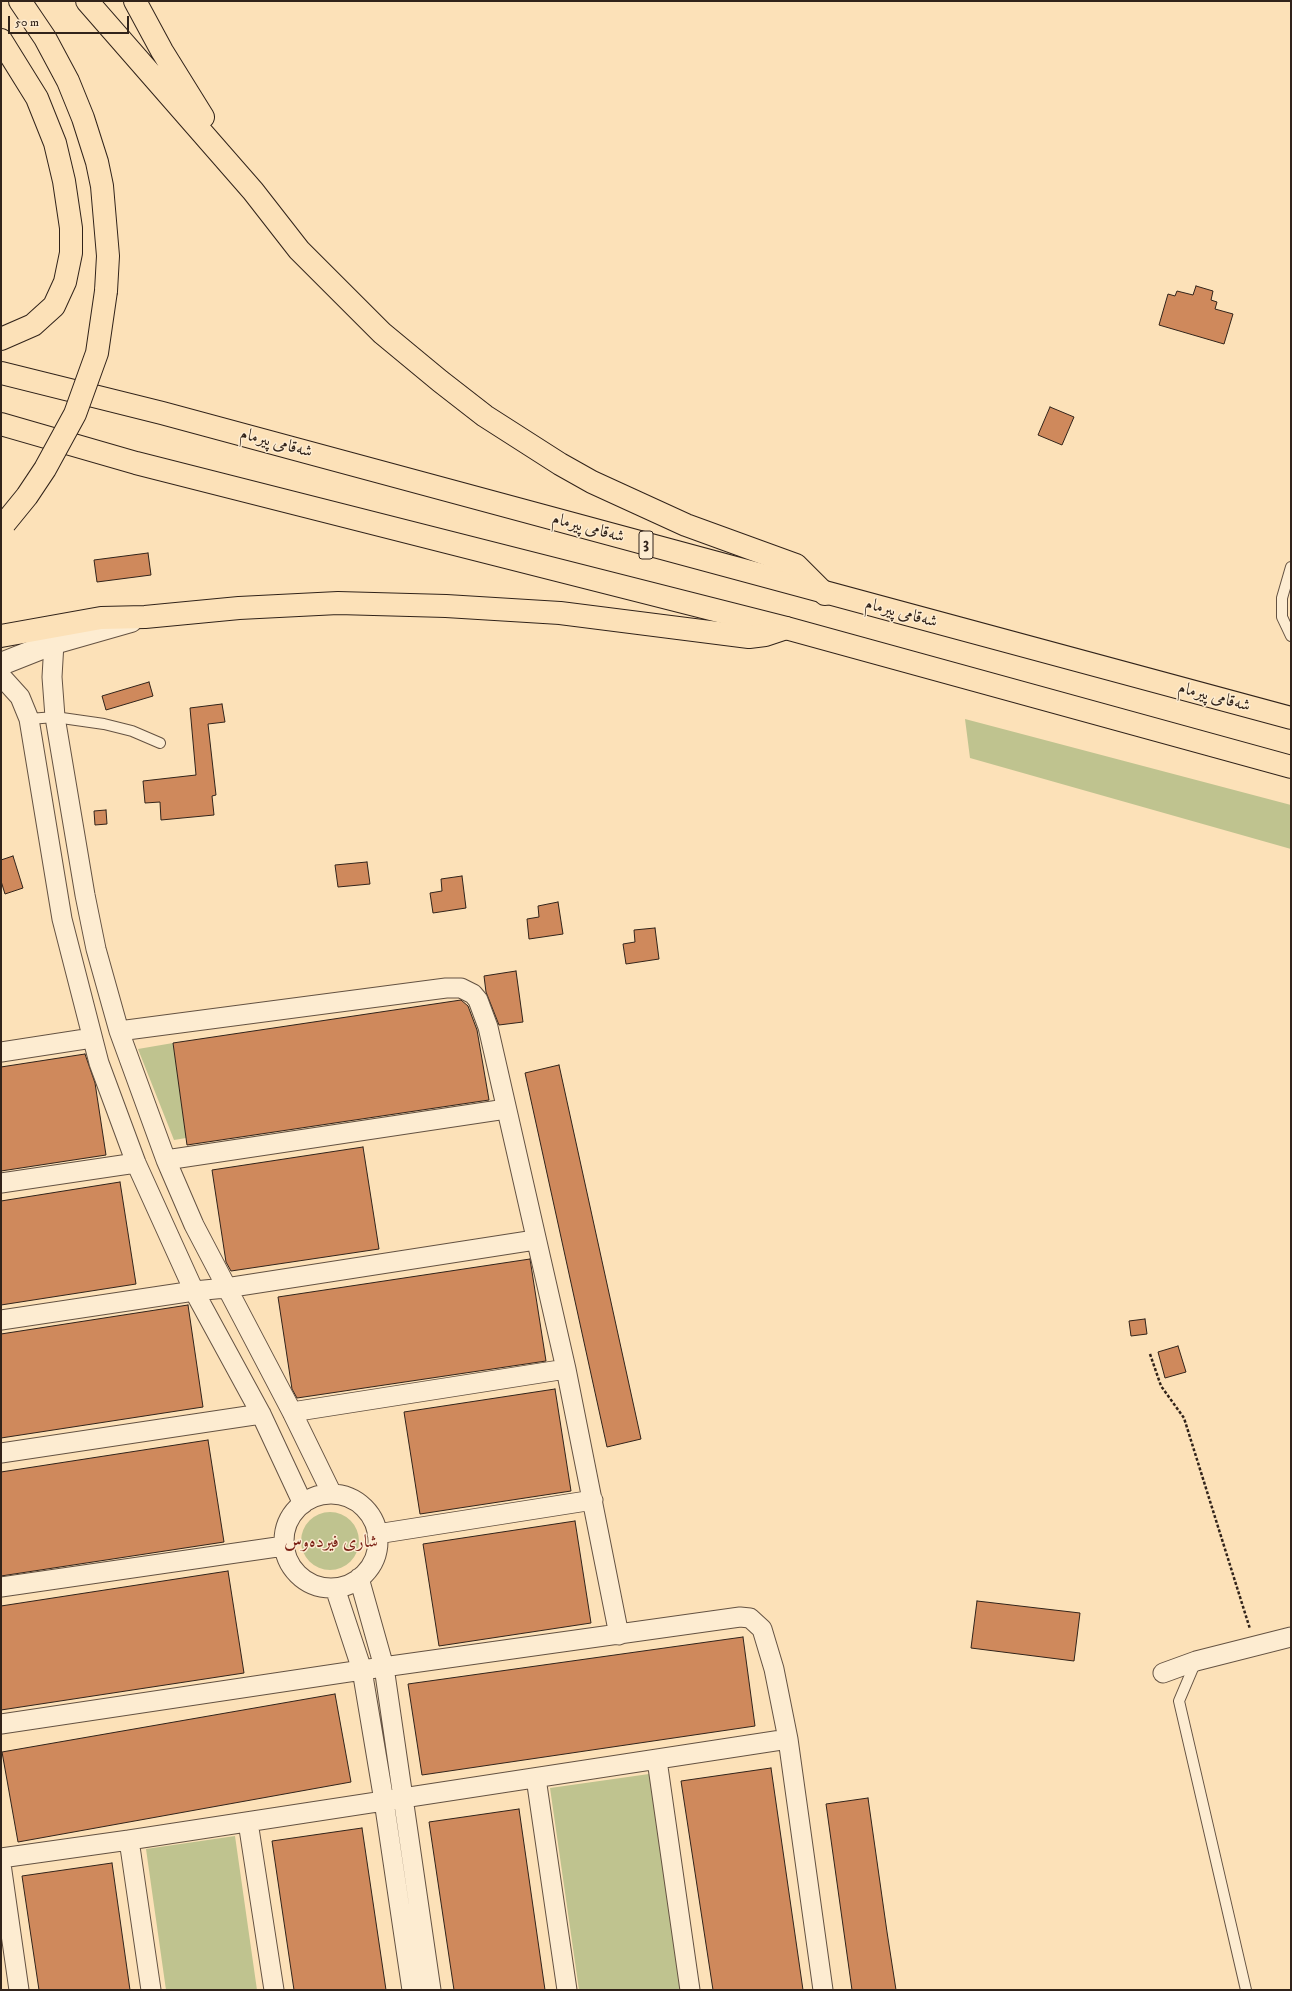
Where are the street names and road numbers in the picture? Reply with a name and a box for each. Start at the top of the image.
street label: شەقامی پیرمام [238,425,314,463]
street label: شەقامی پیرمام [550,510,626,548]
road number: 3 [639,531,653,559]
street label: شەقامی پیرمام [863,595,939,633]
street label: شەقامی پیرمام [1176,679,1252,717]

